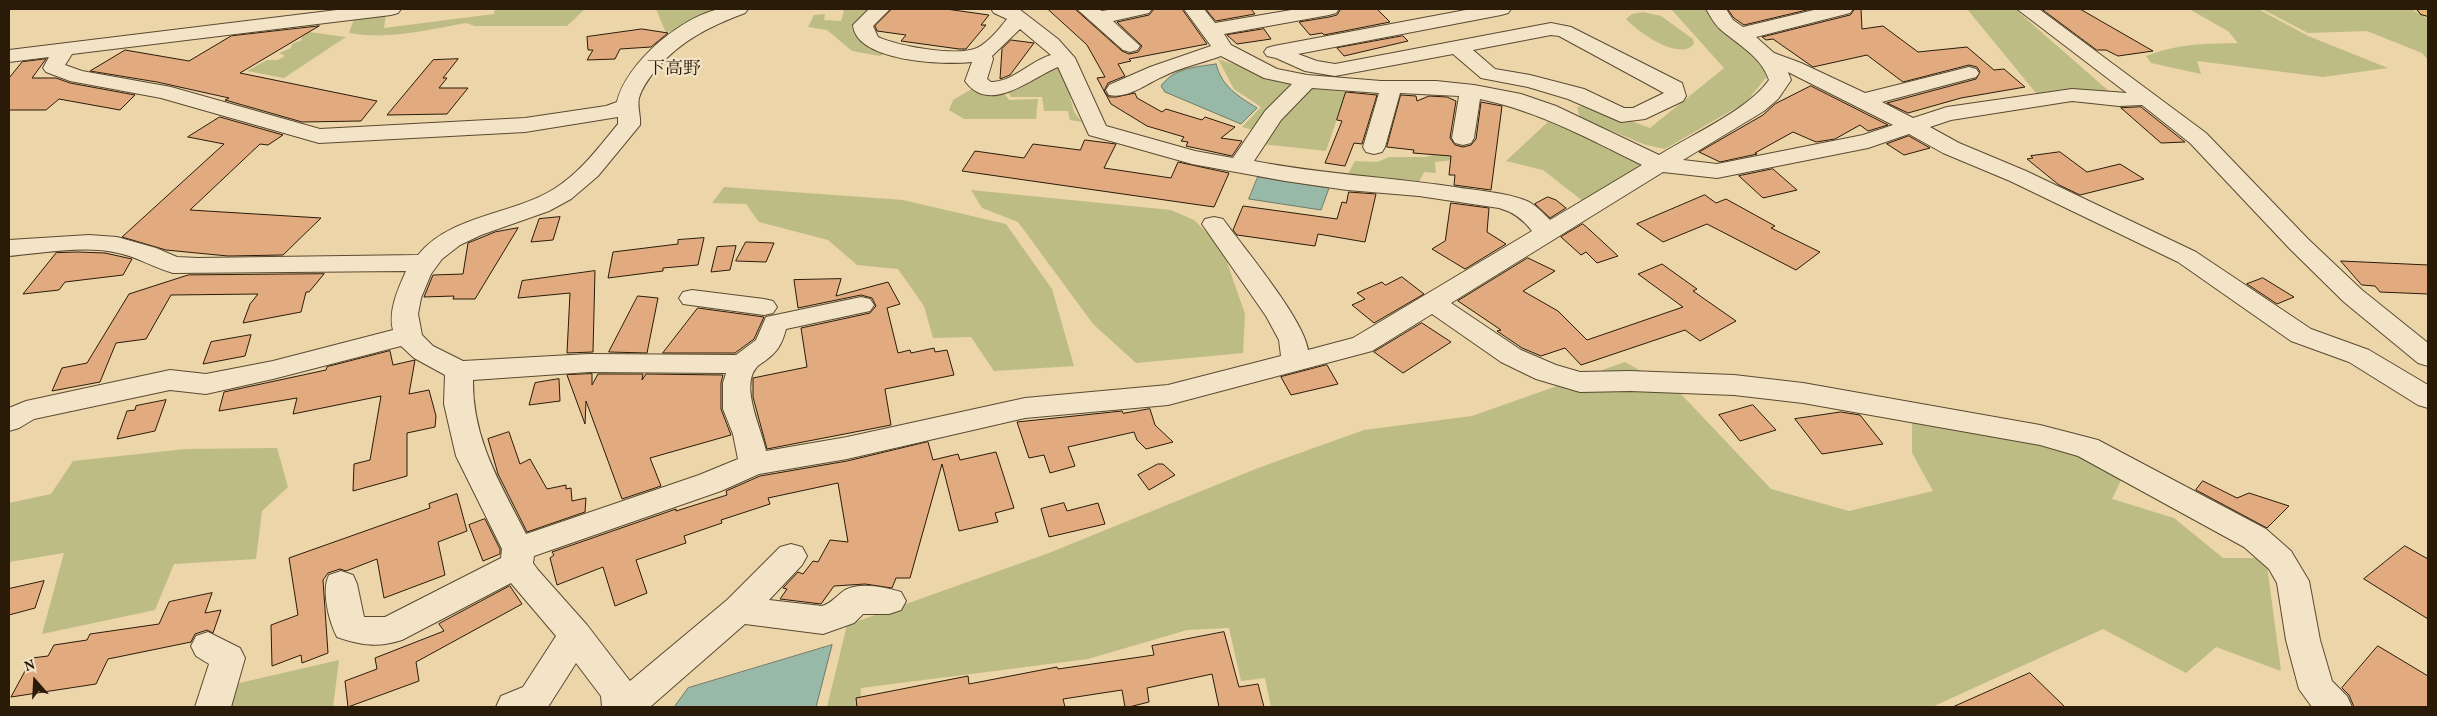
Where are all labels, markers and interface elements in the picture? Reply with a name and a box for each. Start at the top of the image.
district label: 下高野 [647,60,701,82]
north arrow [10,656,60,706]
text: N [22,656,38,677]

